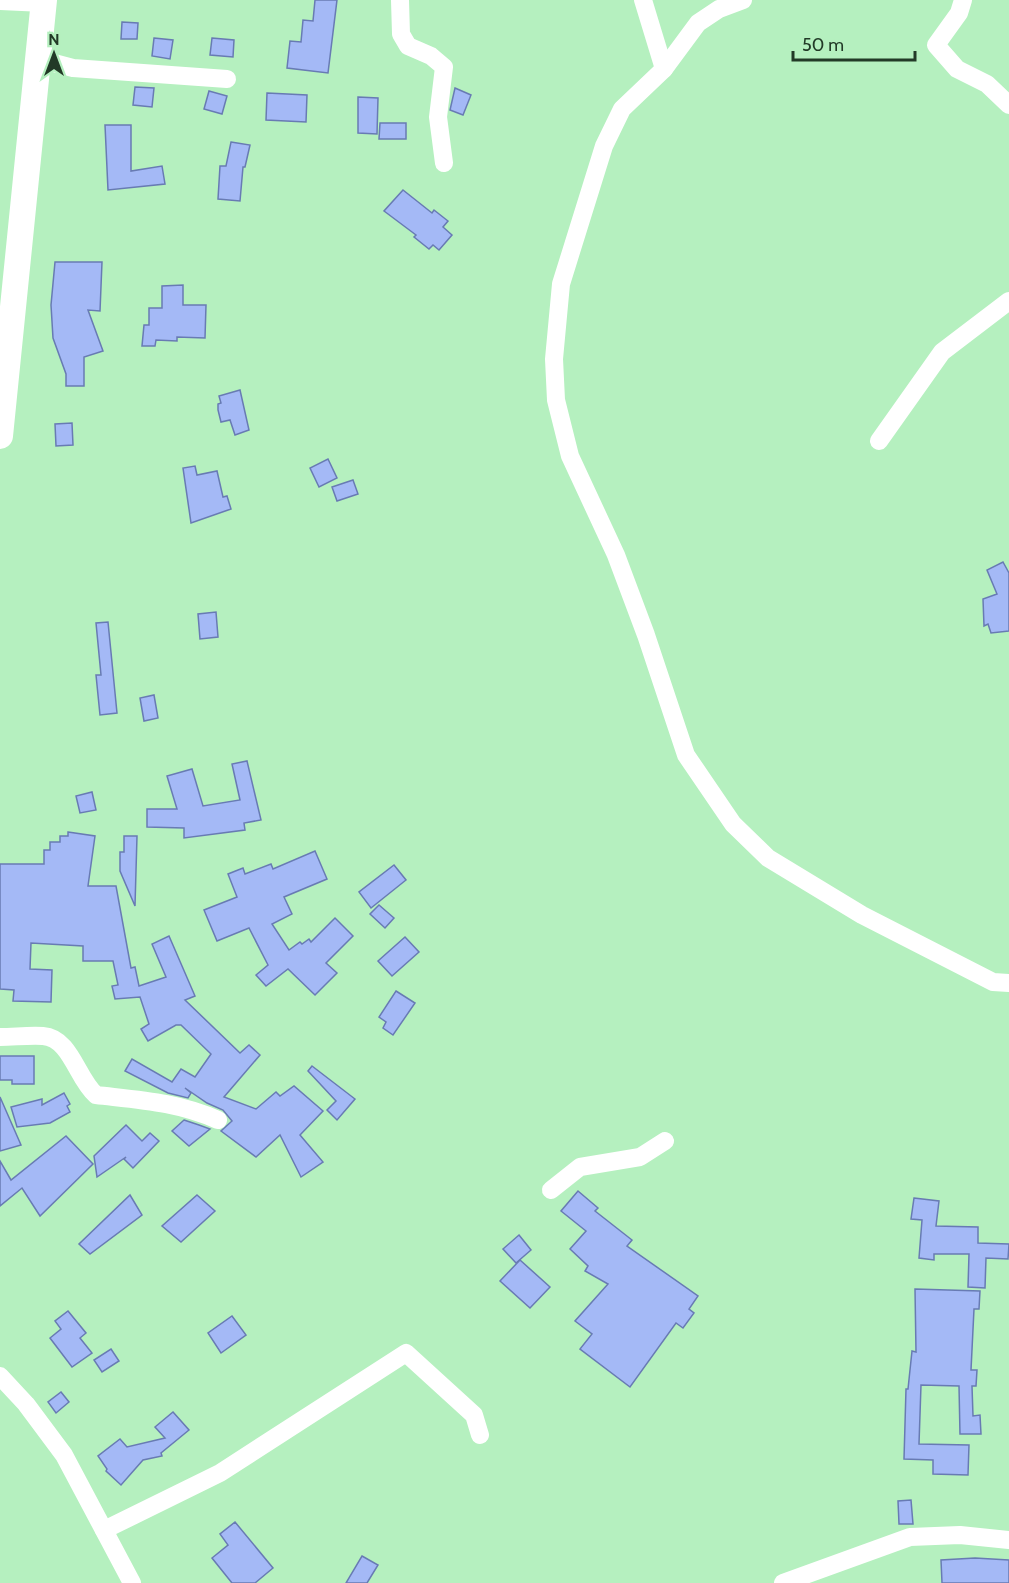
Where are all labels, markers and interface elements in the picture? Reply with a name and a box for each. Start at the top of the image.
north arrow [24,24,84,84]
scale bar [793,24,914,62]
text: N [48,30,60,49]
text: 50 m [802,34,844,56]

